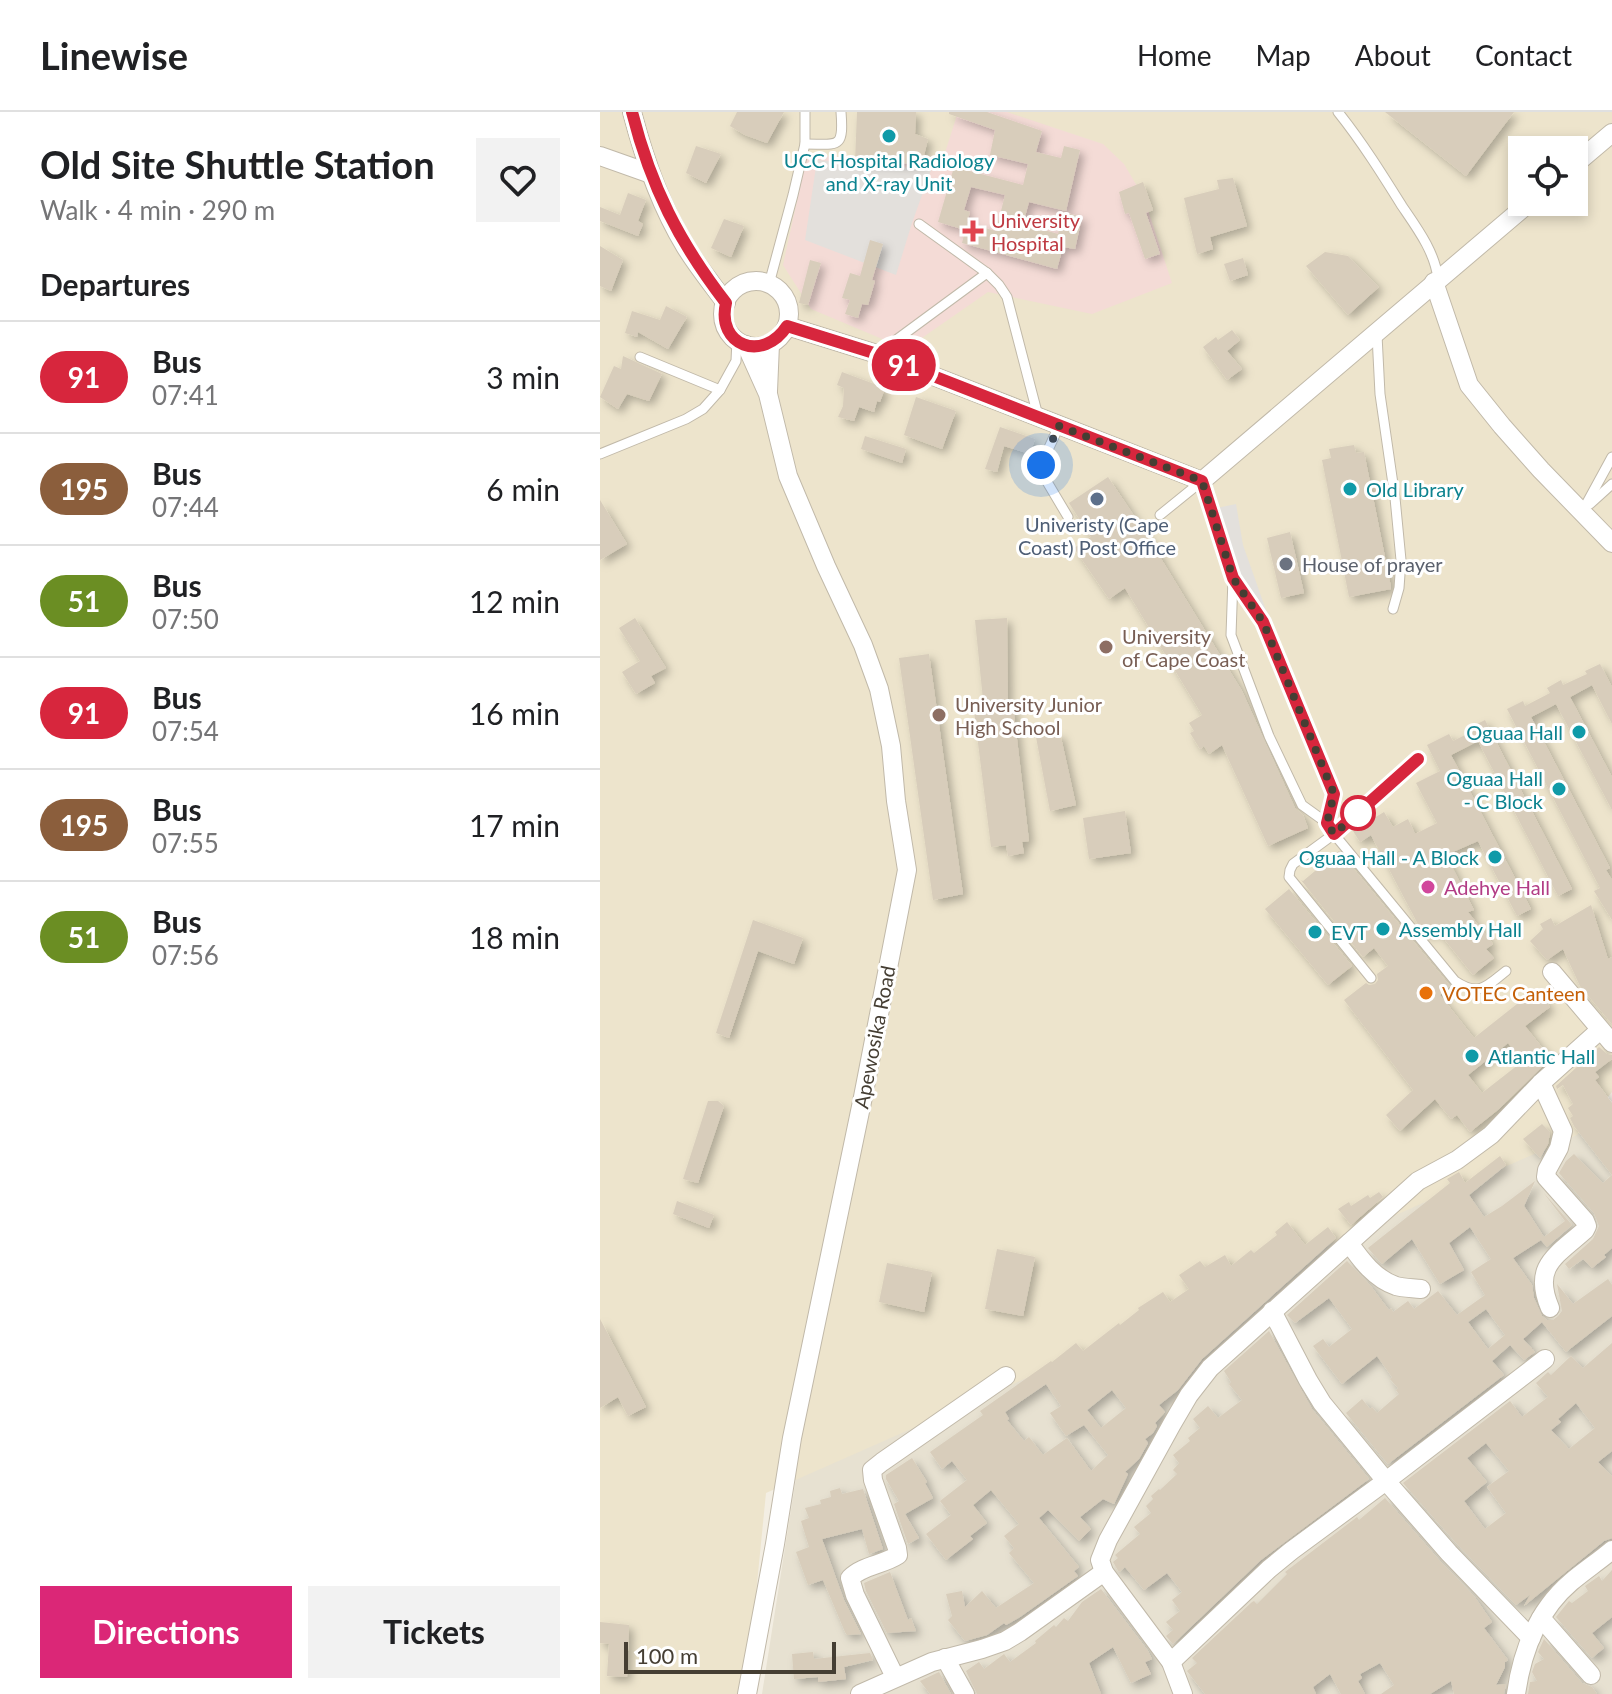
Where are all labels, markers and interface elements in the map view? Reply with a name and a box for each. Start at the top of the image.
text: Linewise [40,32,188,78]
text: Home [1137,38,1212,72]
text: Map [1256,38,1311,72]
text: About [1355,38,1431,72]
text: Contact [1475,38,1572,72]
marker: UCC Hospital Radiology and X-ray Unit [880,127,898,145]
map controls [1508,136,1588,216]
button: locate [1508,136,1588,216]
button: heart [476,138,560,222]
text: Old Site Shuttle Station [40,141,435,187]
place label: UCC Hospital Radiology and X-ray Unit [784,148,995,195]
text: Walk · 4 min · 290 m [40,194,275,226]
place label: University Hospital [991,208,1081,255]
marker: University Hospital [962,220,984,242]
text: Departures [40,266,190,302]
line badge: 91 [868,339,940,391]
text: Bus [152,343,202,379]
text: 91 [888,348,920,382]
text: 3 min [486,359,560,395]
text: 91 [68,360,100,394]
text: 07:41 [152,379,219,411]
your location [1021,445,1061,485]
text: Bus [152,455,202,491]
text: 6 min [486,471,560,507]
text: 195 [60,472,108,506]
place label: Old Library [1366,477,1464,501]
marker: Old Library [1341,480,1359,498]
marker: Univeristy (Cape Coast) Post Office [1088,490,1106,508]
text: 07:44 [152,491,219,523]
place label: Univeristy (Cape Coast) Post Office [1018,512,1176,559]
place label: House of prayer [1302,552,1443,576]
marker: House of prayer [1277,555,1295,573]
text: Bus [152,567,202,603]
text: 12 min [469,583,560,619]
text: 51 [68,584,100,618]
text: 07:50 [152,603,219,635]
place label: University of Cape Coast [1122,624,1245,671]
marker: University of Cape Coast [1097,638,1115,656]
text: Bus [152,679,202,715]
place label: University Junior High School [955,692,1103,739]
text: 16 min [469,695,560,731]
text: 91 [68,696,100,730]
marker: University Junior High School [930,706,948,724]
text: 07:54 [152,715,219,747]
place label: Oguaa Hall [1466,720,1563,744]
marker: Oguaa Hall [1570,723,1588,741]
place label: Oguaa Hall - C Block [1446,766,1544,813]
marker: Oguaa Hall - C Block [1550,780,1568,798]
text: Bus [152,791,202,827]
unlabelled marker [1341,796,1375,830]
text: 17 min [469,807,560,843]
text: 195 [60,808,108,842]
text: 07:55 [152,827,219,859]
place label: Oguaa Hall - A Block [1299,845,1480,869]
marker: Oguaa Hall - A Block [1486,848,1504,866]
place label: Adehye Hall [1444,875,1550,899]
marker: Adehye Hall [1419,878,1437,896]
text: Bus [152,903,202,939]
place label: Assembly Hall [1399,917,1522,941]
text: 18 min [469,919,560,955]
text: 51 [68,920,100,954]
place label: EVT [1331,920,1368,944]
marker: Assembly Hall [1374,920,1392,938]
marker: EVT [1306,923,1324,941]
text: 07:56 [152,939,219,971]
street label: Apewosika Road [848,963,900,1111]
place label: VOTEC Canteen [1442,981,1586,1005]
marker: VOTEC Canteen [1417,984,1435,1002]
place label: Atlantic Hall [1488,1044,1595,1068]
marker: Atlantic Hall [1463,1047,1481,1065]
button: Directions [40,1586,292,1678]
button: Tickets [308,1586,560,1678]
scale bar [624,1638,836,1674]
text: 100 m [636,1642,698,1669]

